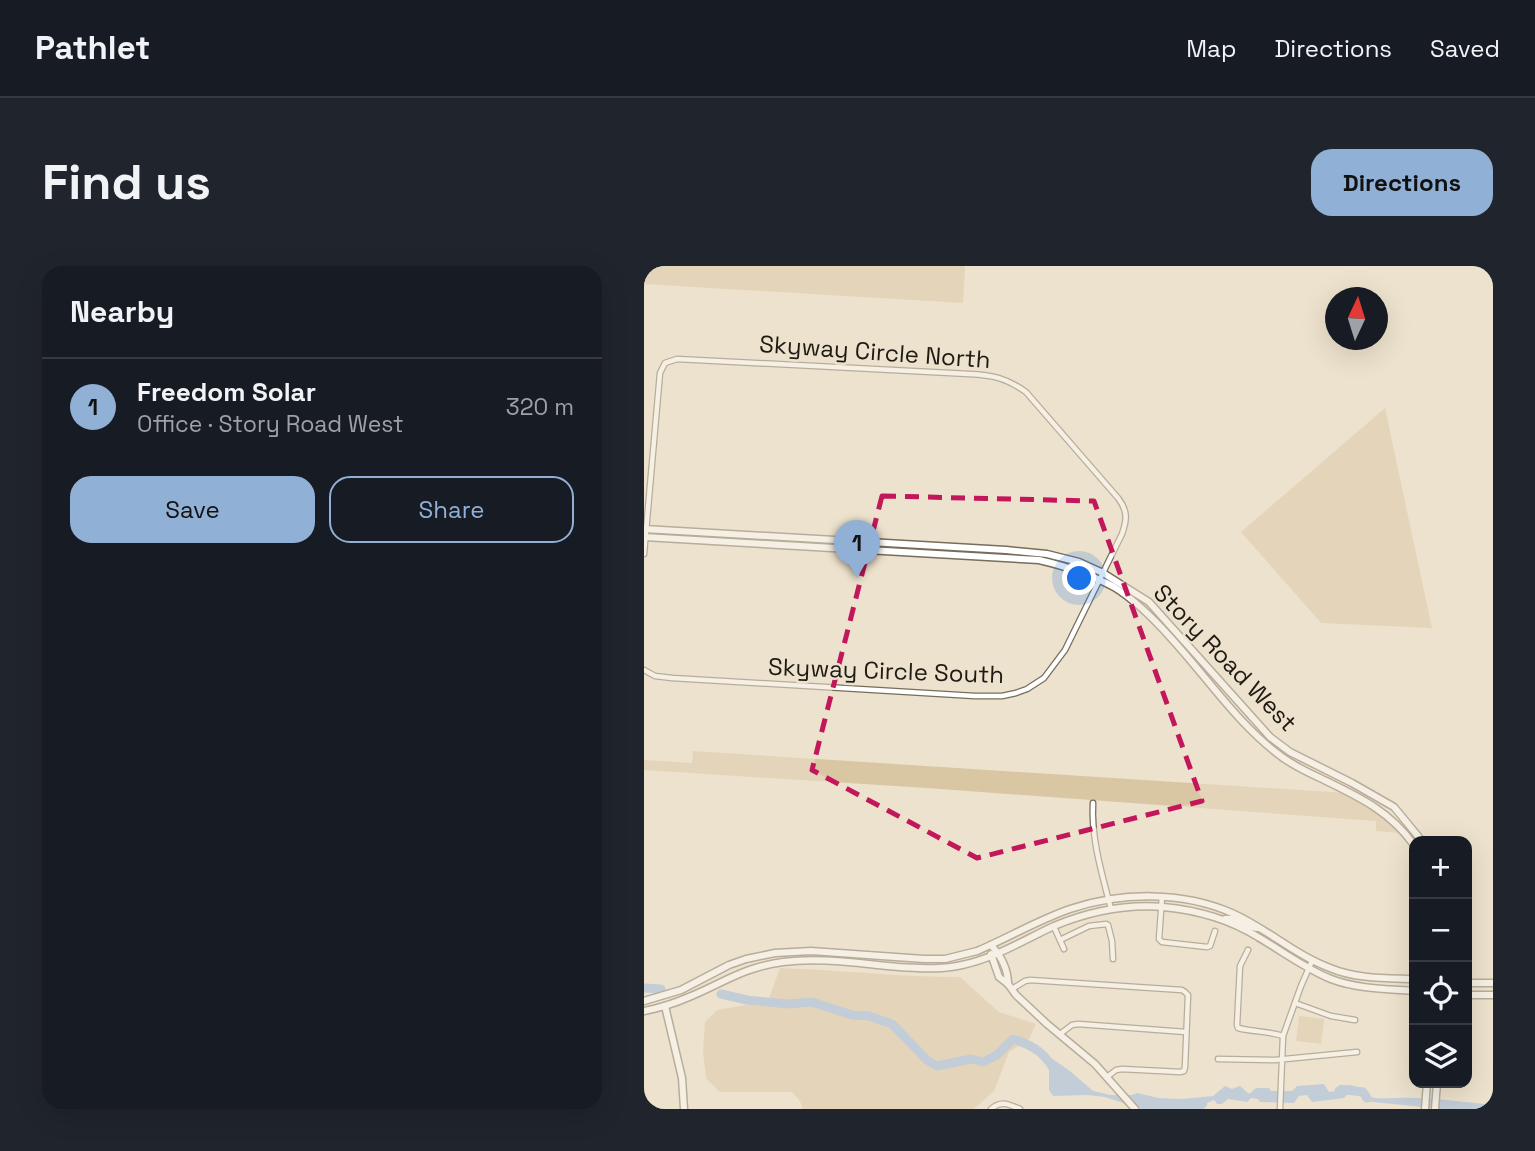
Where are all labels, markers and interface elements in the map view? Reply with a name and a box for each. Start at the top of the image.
text: Pathlet [35,27,150,69]
text: Map [1186,33,1236,64]
text: Directions [1274,33,1392,64]
text: Saved [1430,33,1500,64]
button: Directions [1311,149,1493,216]
text: Find us [42,151,211,213]
north arrow [1325,287,1388,350]
text: Nearby [70,292,174,331]
street label: Skyway Circle North [758,328,992,375]
text: Freedom Solar [137,375,316,409]
text: 1 [88,392,98,422]
text: 320 m [506,392,574,422]
text: Office · Story Road West [137,409,404,439]
button: Save [70,476,315,543]
button: Share [329,476,574,543]
pin: 1 [834,520,880,578]
your location [1062,561,1096,595]
street label: Story Road West [1147,577,1304,738]
street label: Skyway Circle South [767,651,1005,690]
map controls [1409,836,1472,1088]
button: + [1409,836,1472,899]
button: − [1409,899,1472,962]
button: locate [1409,962,1472,1025]
button: layers [1409,1025,1472,1088]

